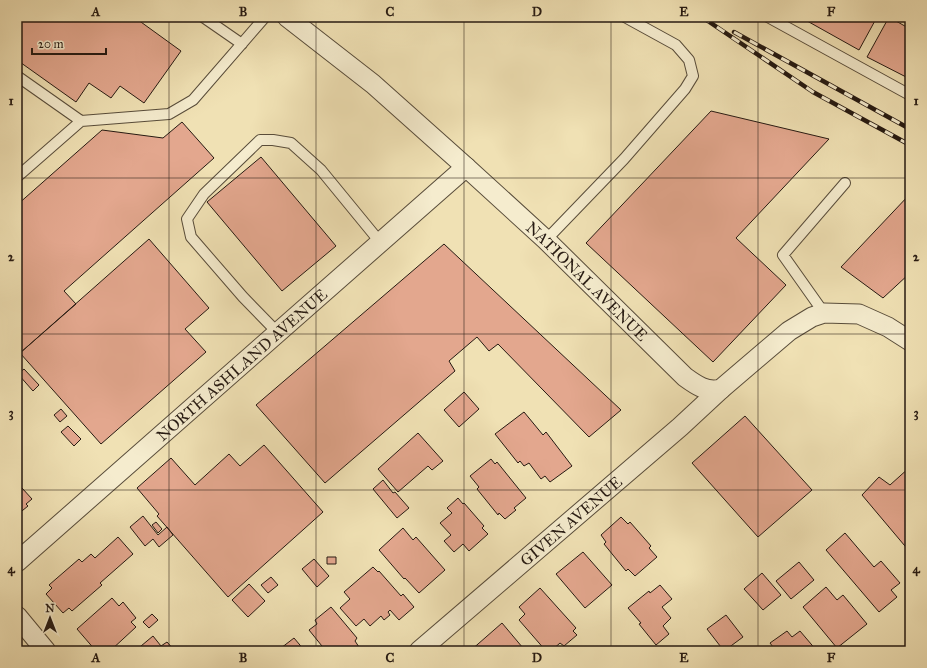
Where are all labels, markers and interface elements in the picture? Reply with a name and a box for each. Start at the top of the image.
text: A [91,4,101,20]
text: B [239,4,248,20]
text: C [386,4,395,20]
text: D [532,4,542,20]
text: E [679,4,689,20]
text: F [827,4,836,20]
scale bar [32,30,106,56]
text: 20 m [38,37,64,51]
text: 1 [8,93,14,109]
text: 1 [913,93,919,109]
street label: NATIONAL AVENUE [522,218,652,345]
text: 2 [8,249,15,265]
text: 2 [913,249,920,265]
street label: NORTH ASHLAND AVENUE [153,285,331,445]
text: 3 [8,405,14,421]
text: 3 [913,405,919,421]
street label: GIVEN AVENUE [516,472,626,570]
text: 4 [7,561,15,577]
text: 4 [912,561,920,577]
north arrow [30,598,70,638]
text: N [45,602,55,615]
text: A [91,650,101,666]
text: B [239,650,248,666]
text: C [386,650,395,666]
text: D [532,650,542,666]
text: E [679,650,689,666]
text: F [827,650,836,666]

